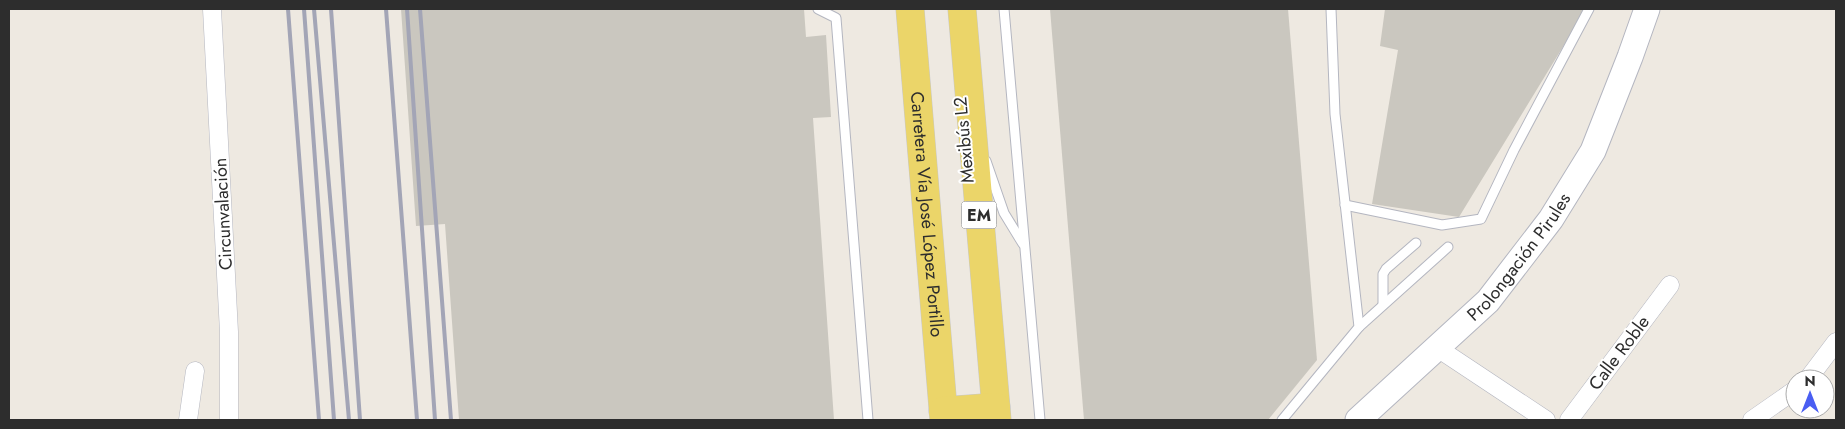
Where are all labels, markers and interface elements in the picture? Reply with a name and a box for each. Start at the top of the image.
street label: Carretera Vía José López Portillo [904,90,950,338]
street label: Mexibús L2 [947,96,981,184]
street label: Circunvalación [207,157,239,271]
street label: Prolongación Pirules [1461,188,1577,327]
road number: EM [962,202,996,228]
street label: Calle Roble [1582,310,1656,396]
north arrow [1785,369,1835,419]
text: N [1804,371,1816,391]

